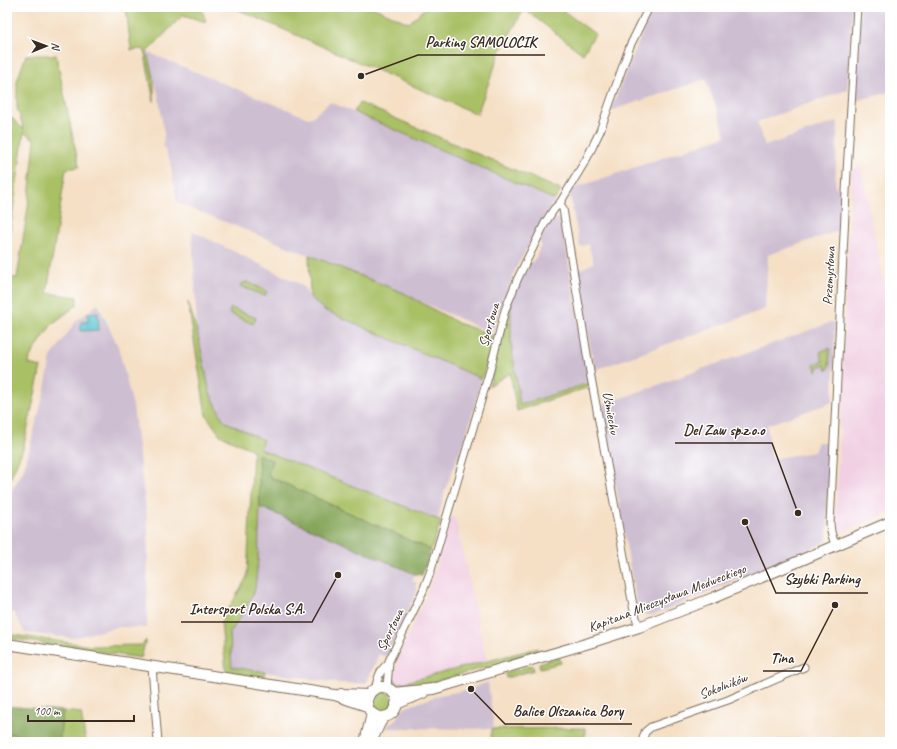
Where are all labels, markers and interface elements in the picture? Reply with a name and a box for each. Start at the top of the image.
north arrow [26,26,66,66]
callout: Parking SAMOLOCIK [418,28,545,55]
text: Parking SAMOLOCIK [426,33,539,52]
text: N [49,42,63,52]
street label: Przemysłowa [819,245,839,306]
street label: Sportowa [475,300,504,349]
street label: Uśmiechu [599,390,623,436]
callout: Del Zaw sp.z.o.o [675,416,772,443]
text: Del Zaw sp.z.o.o [683,421,766,440]
street label: Kapitana Mieczysława Medweckiego [586,560,749,636]
callout: Szybki Parking [776,566,868,593]
text: Szybki Parking [784,570,861,589]
callout: Intersport Polska S.A. [181,595,312,622]
text: Intersport Polska S.A. [189,600,306,619]
street label: Sportowa [373,605,408,654]
callout: Tina [763,644,801,671]
text: Tina [771,649,795,668]
street label: Sokolników [697,668,751,703]
scale bar [28,697,134,723]
callout: Balice Olszanica Bory [505,697,632,724]
text: Balice Olszanica Bory [513,702,625,721]
text: 100 m [34,703,61,719]

